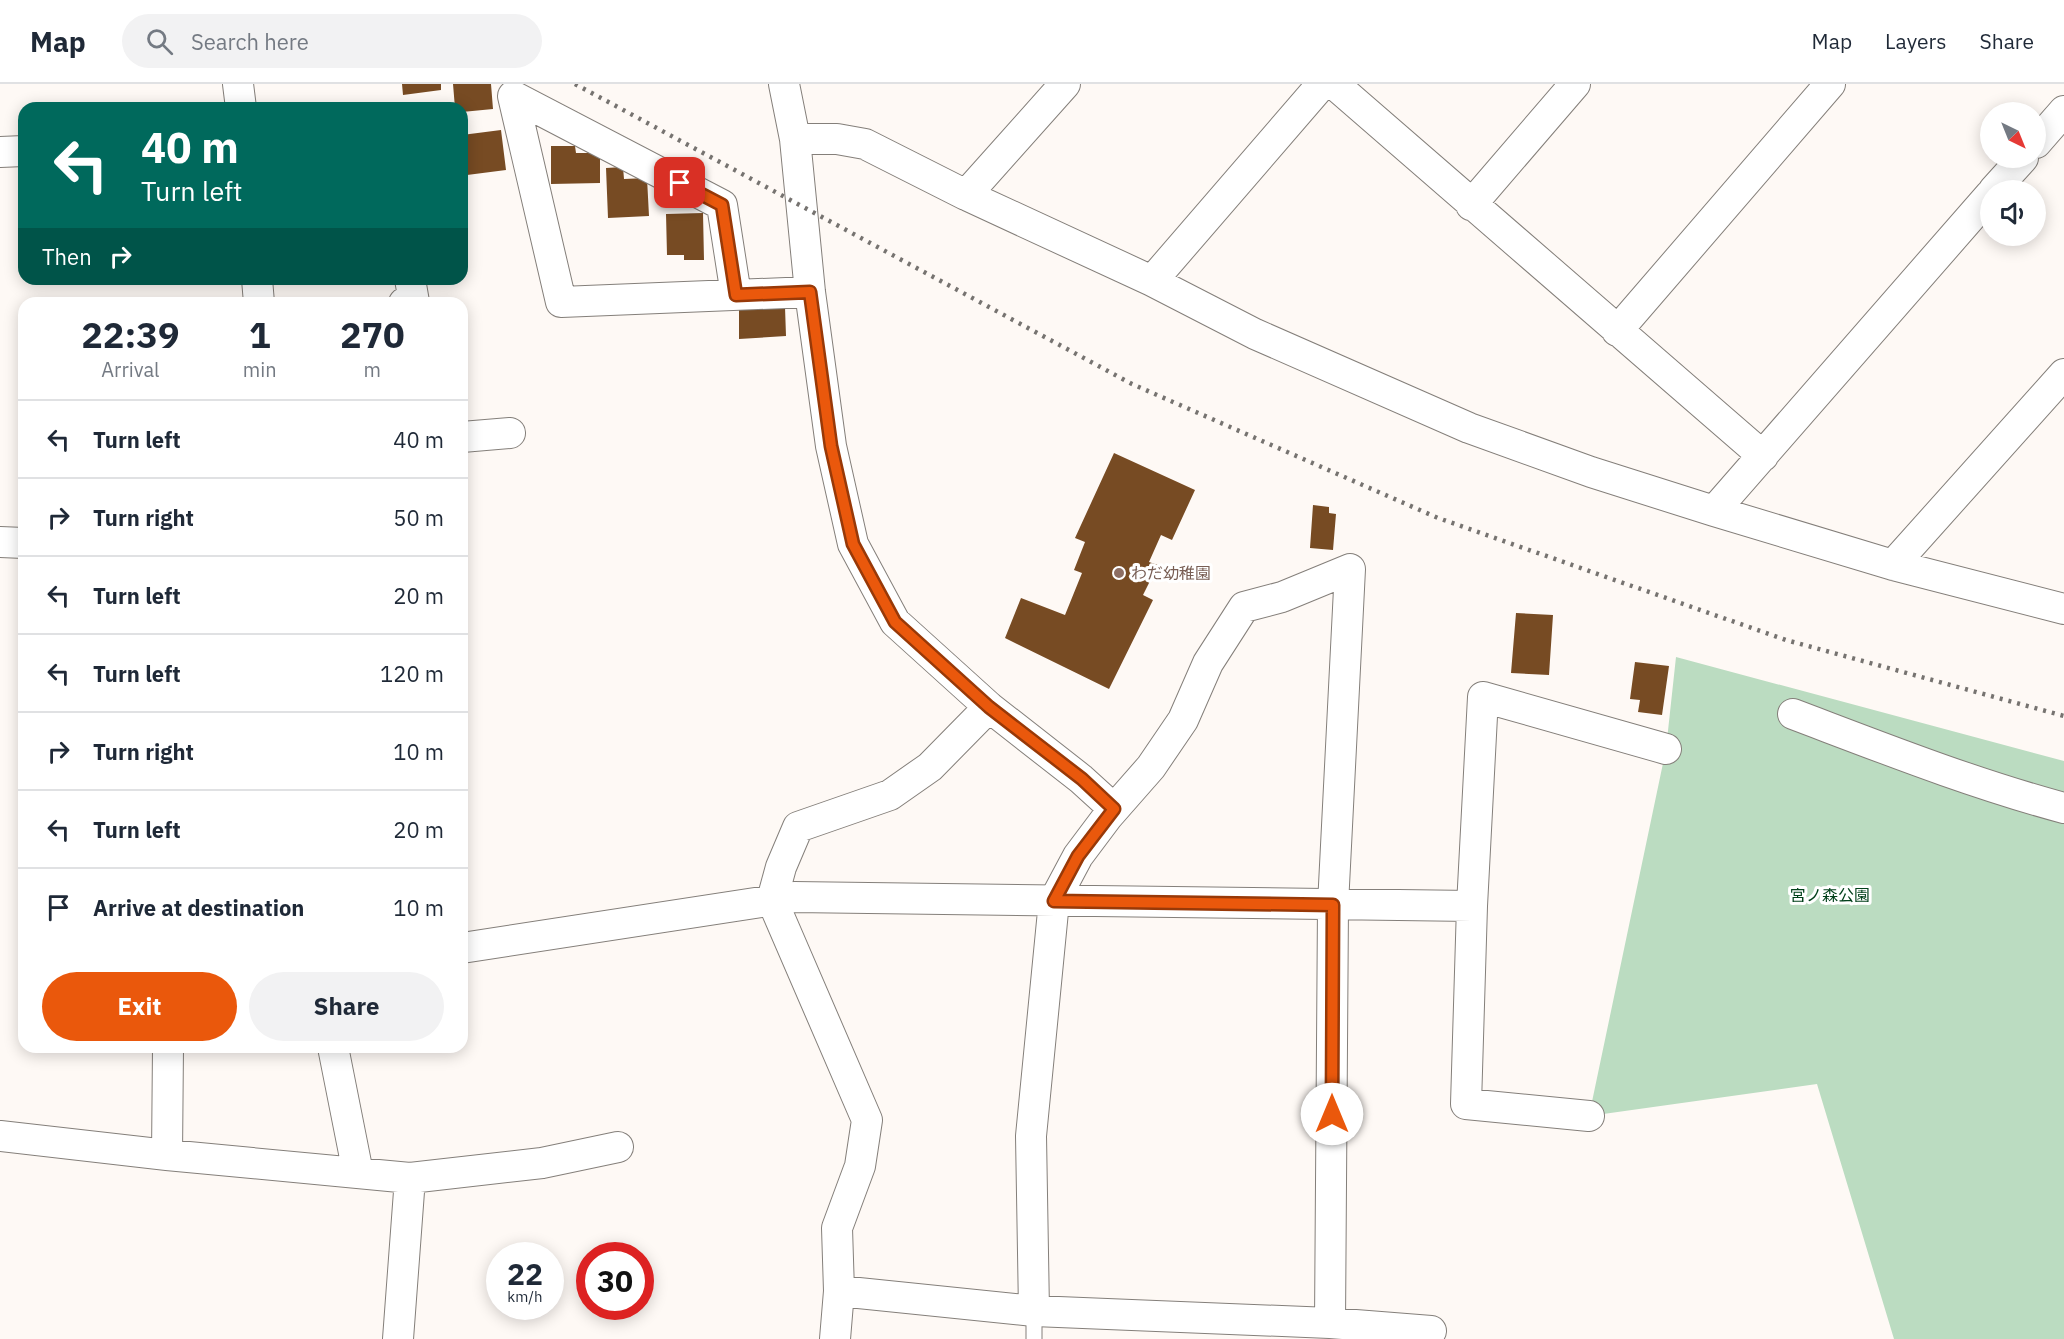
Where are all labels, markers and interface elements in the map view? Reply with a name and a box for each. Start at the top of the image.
search box [122,14,542,68]
text: Map [30,23,86,60]
icon: search [143,25,176,58]
text: Search here [191,27,309,56]
text: Map [1812,27,1852,55]
text: Layers [1885,27,1947,55]
text: Share [1980,27,2034,55]
north arrow [1980,102,2046,168]
map controls [1980,102,2046,246]
text: 40 m [141,120,239,175]
icon: left [42,126,120,204]
pin [654,157,705,208]
icon: arrive [663,166,696,199]
text: Turn left [141,173,242,208]
button: sound [1980,180,2046,246]
icon: right [104,240,137,273]
text: Then [42,242,92,271]
text: 22:39 [81,311,180,358]
text: 1 [249,311,271,358]
text: 270 [340,311,405,358]
text: Arrival [101,356,160,383]
text: min [243,356,277,383]
text: m [364,356,381,383]
icon: left [42,423,75,456]
text: Turn left [93,425,181,454]
text: 40 m [393,425,444,454]
icon: right [42,501,75,534]
text: Turn right [93,503,194,532]
text: 50 m [393,503,444,532]
place label: わだ幼稚園 [1131,563,1211,583]
marker: わだ幼稚園 [1112,566,1126,580]
icon: left [42,579,75,612]
text: Turn left [93,581,181,610]
text: 20 m [393,581,444,610]
icon: left [42,657,75,690]
text: Turn left [93,659,181,688]
text: 120 m [380,659,444,688]
icon: right [42,735,75,768]
text: Turn right [93,737,194,766]
text: 10 m [393,737,444,766]
icon: left [42,813,75,846]
text: Turn left [93,815,181,844]
text: 20 m [393,815,444,844]
park label: 宮ノ森公園 [1790,885,1870,905]
icon: arrive [42,891,75,924]
text: Arrive at destination [93,893,304,922]
text: 10 m [393,893,444,922]
button: Exit [42,972,237,1041]
button: Share [249,972,444,1041]
position arrow [1300,1082,1364,1146]
speed limit sign: 30 [576,1242,654,1320]
text: 22 [507,1254,543,1293]
text: km/h [507,1287,543,1306]

